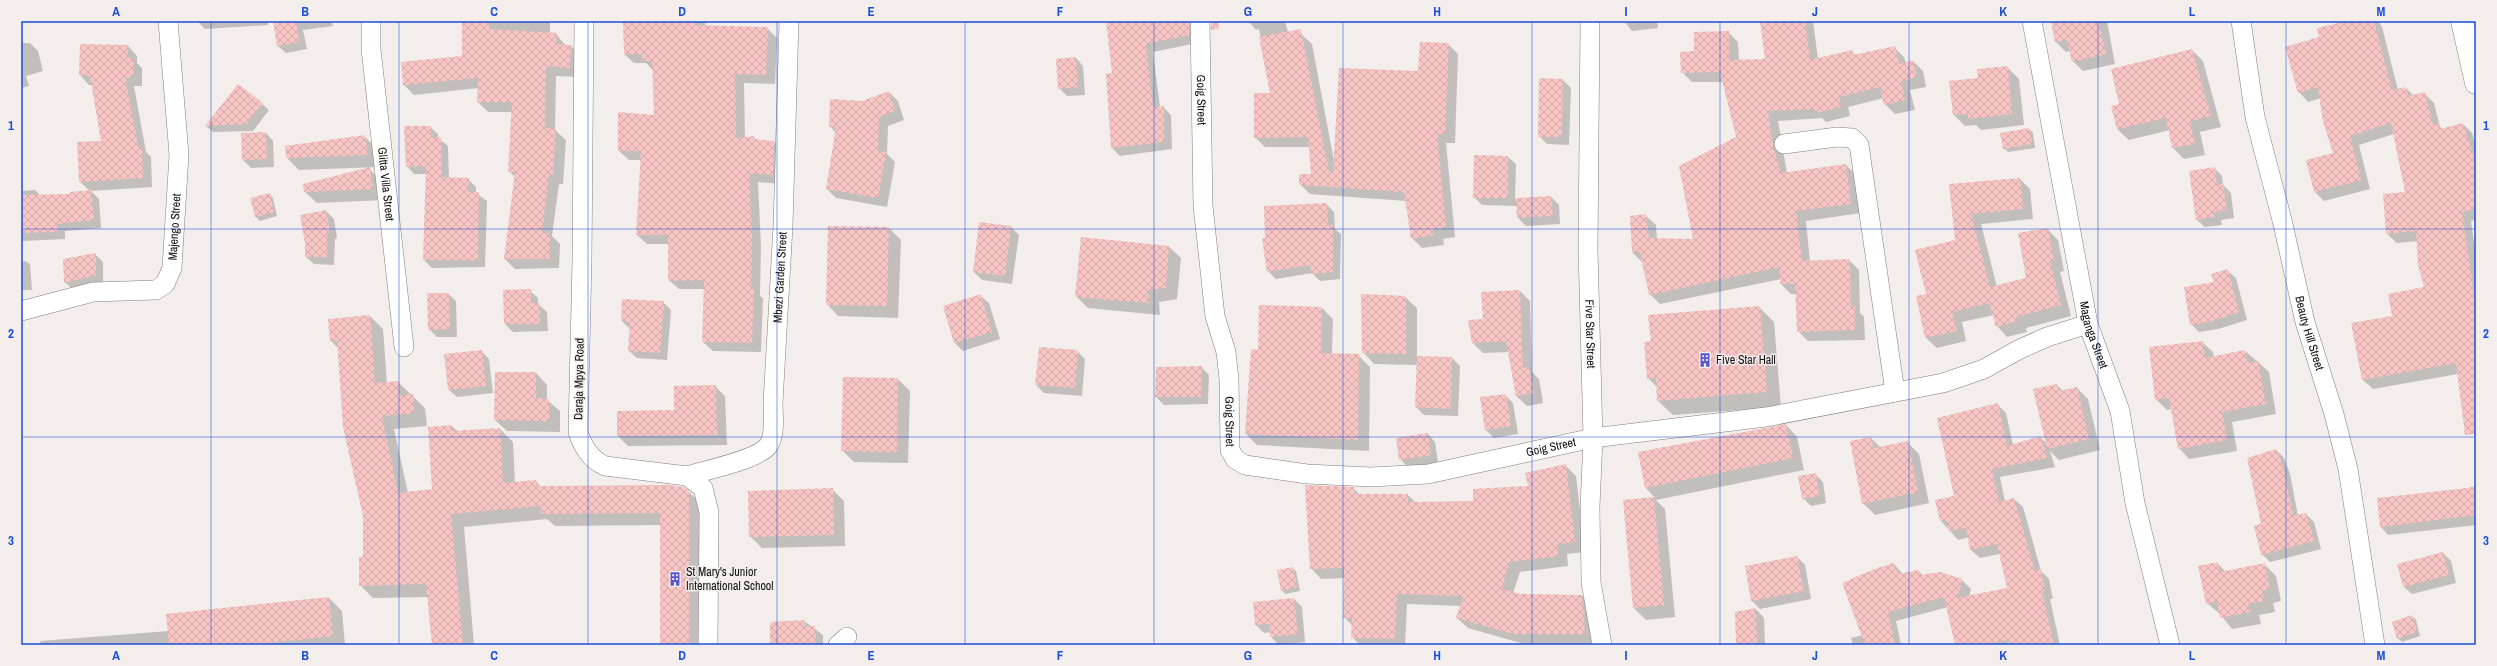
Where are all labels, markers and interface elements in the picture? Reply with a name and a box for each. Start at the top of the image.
text: A [112,3,120,20]
text: B [301,3,309,20]
text: C [490,3,498,20]
text: D [678,3,686,20]
text: E [867,3,875,20]
text: F [1057,3,1064,20]
text: G [1244,3,1252,20]
text: H [1433,3,1441,20]
text: I [1625,3,1628,20]
text: J [1812,3,1818,20]
text: K [1999,3,2007,20]
text: L [2189,3,2196,20]
text: M [2377,3,2386,20]
street label: Goig Street [1193,75,1210,126]
text: 1 [8,117,14,134]
text: 1 [2483,117,2489,134]
street label: Glitta Villa Street [374,146,398,222]
street label: Majengo Street [164,193,185,261]
street label: Mbezi Garden Street [770,231,791,324]
street label: Beauty Hill Street [2291,294,2328,373]
street label: Five Star Street [1581,299,1599,369]
street label: Maganga Street [2076,300,2112,371]
text: 2 [8,325,14,342]
text: 2 [2483,325,2489,342]
street label: Daraja Mpya Road [570,338,588,420]
building icon: Five Star Hall [1697,352,1713,368]
place label: Five Star Hall [1716,352,1776,368]
street label: Goig Street [1221,396,1238,447]
street label: Goig Street [1525,434,1577,460]
text: 3 [8,532,14,549]
text: 3 [2483,532,2489,549]
place label: St Mary's Junior International School [686,564,774,594]
building icon: St Mary's Junior International School [667,571,683,587]
text: A [112,647,120,664]
text: B [301,647,309,664]
text: C [490,647,498,664]
text: D [678,647,686,664]
text: E [867,647,875,664]
text: F [1057,647,1064,664]
text: G [1244,647,1252,664]
text: H [1433,647,1441,664]
text: I [1625,647,1628,664]
text: J [1812,647,1818,664]
text: K [1999,647,2007,664]
text: L [2189,647,2196,664]
text: M [2377,647,2386,664]

